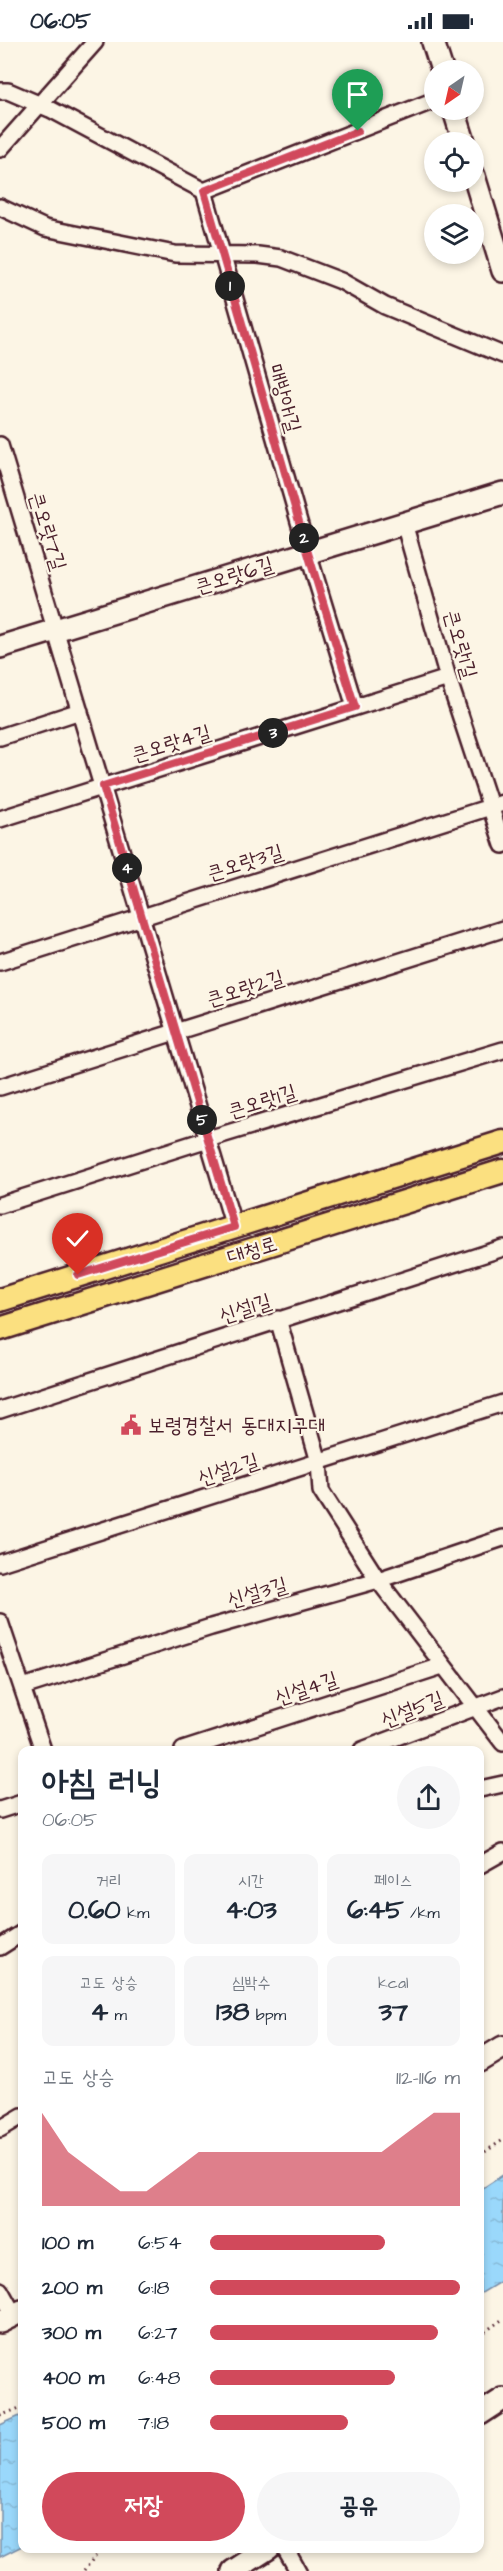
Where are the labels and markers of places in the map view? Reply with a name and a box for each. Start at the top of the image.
pin [332,69,383,131]
pin: 1 [215,271,245,301]
pin: 2 [289,523,319,553]
pin: 3 [258,718,288,748]
pin: 4 [112,853,142,883]
pin: 5 [187,1105,217,1135]
pin [52,1213,103,1275]
place label: 보령경찰서 동대지구대 [148,1411,325,1440]
public building icon: 보령경찰서 동대지구대 [119,1413,143,1437]

